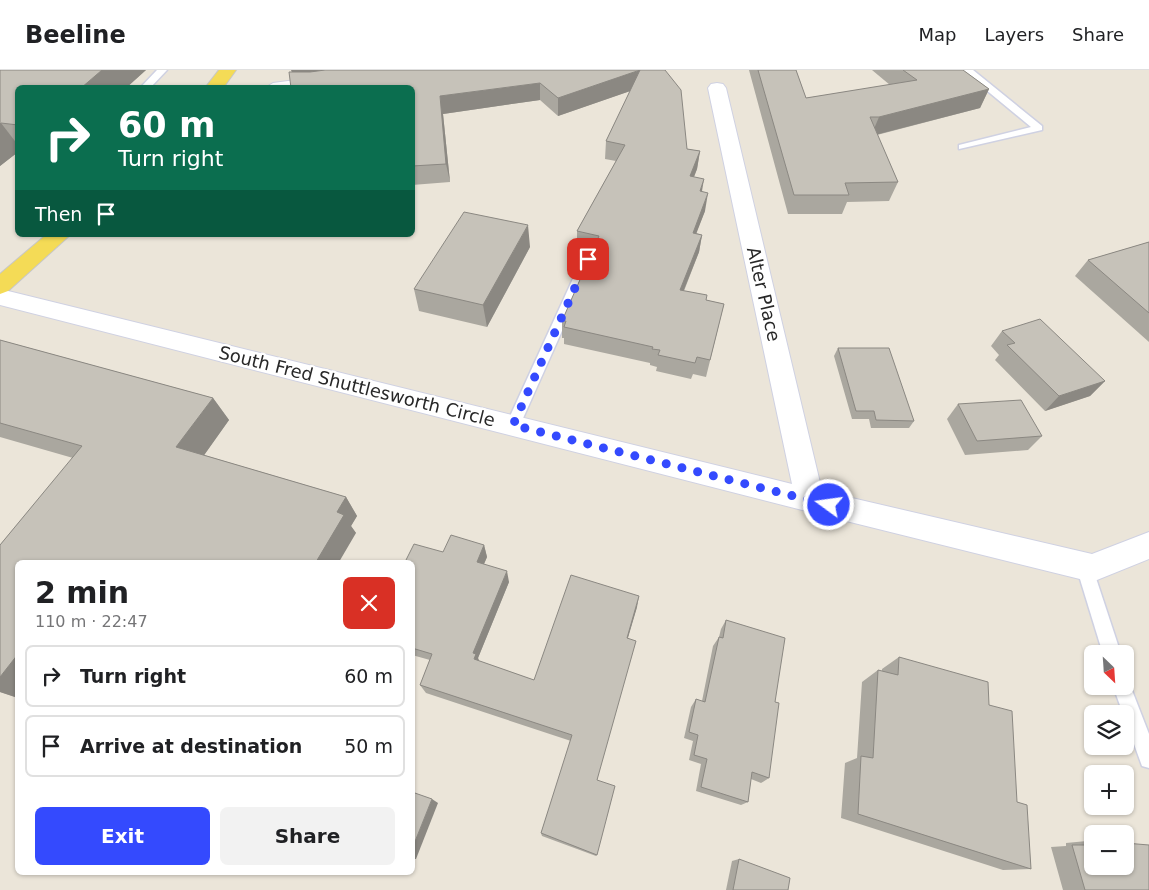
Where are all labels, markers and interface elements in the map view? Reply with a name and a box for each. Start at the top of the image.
text: Beeline [25,21,126,49]
text: Map [918,24,956,45]
text: Layers [984,24,1044,45]
text: Share [1072,24,1124,45]
icon: right [35,105,100,170]
text: 60 m [118,105,215,145]
text: Turn right [118,146,223,171]
icon: arrive [92,200,120,228]
text: Then [35,203,82,225]
pin [567,238,609,280]
icon: arrive [574,245,602,273]
street label: Alter Place [743,245,785,343]
street label: South Fred Shuttlesworth Circle [217,341,497,431]
position arrow [802,478,854,530]
text: 2 min [35,575,129,610]
button: close [343,577,395,629]
text: 110 m · 22:47 [35,612,148,631]
north arrow [1084,645,1134,695]
map controls [1084,645,1134,875]
icon: right [37,662,65,690]
text: Turn right [80,665,186,687]
text: 60 m [344,665,393,687]
button: layers [1084,705,1134,755]
icon: arrive [37,732,65,760]
text: Arrive at destination [80,735,302,757]
text: 50 m [344,735,393,757]
button: + [1084,765,1134,815]
button: Exit [35,807,210,865]
button: Share [220,807,395,865]
button: − [1084,825,1134,875]

